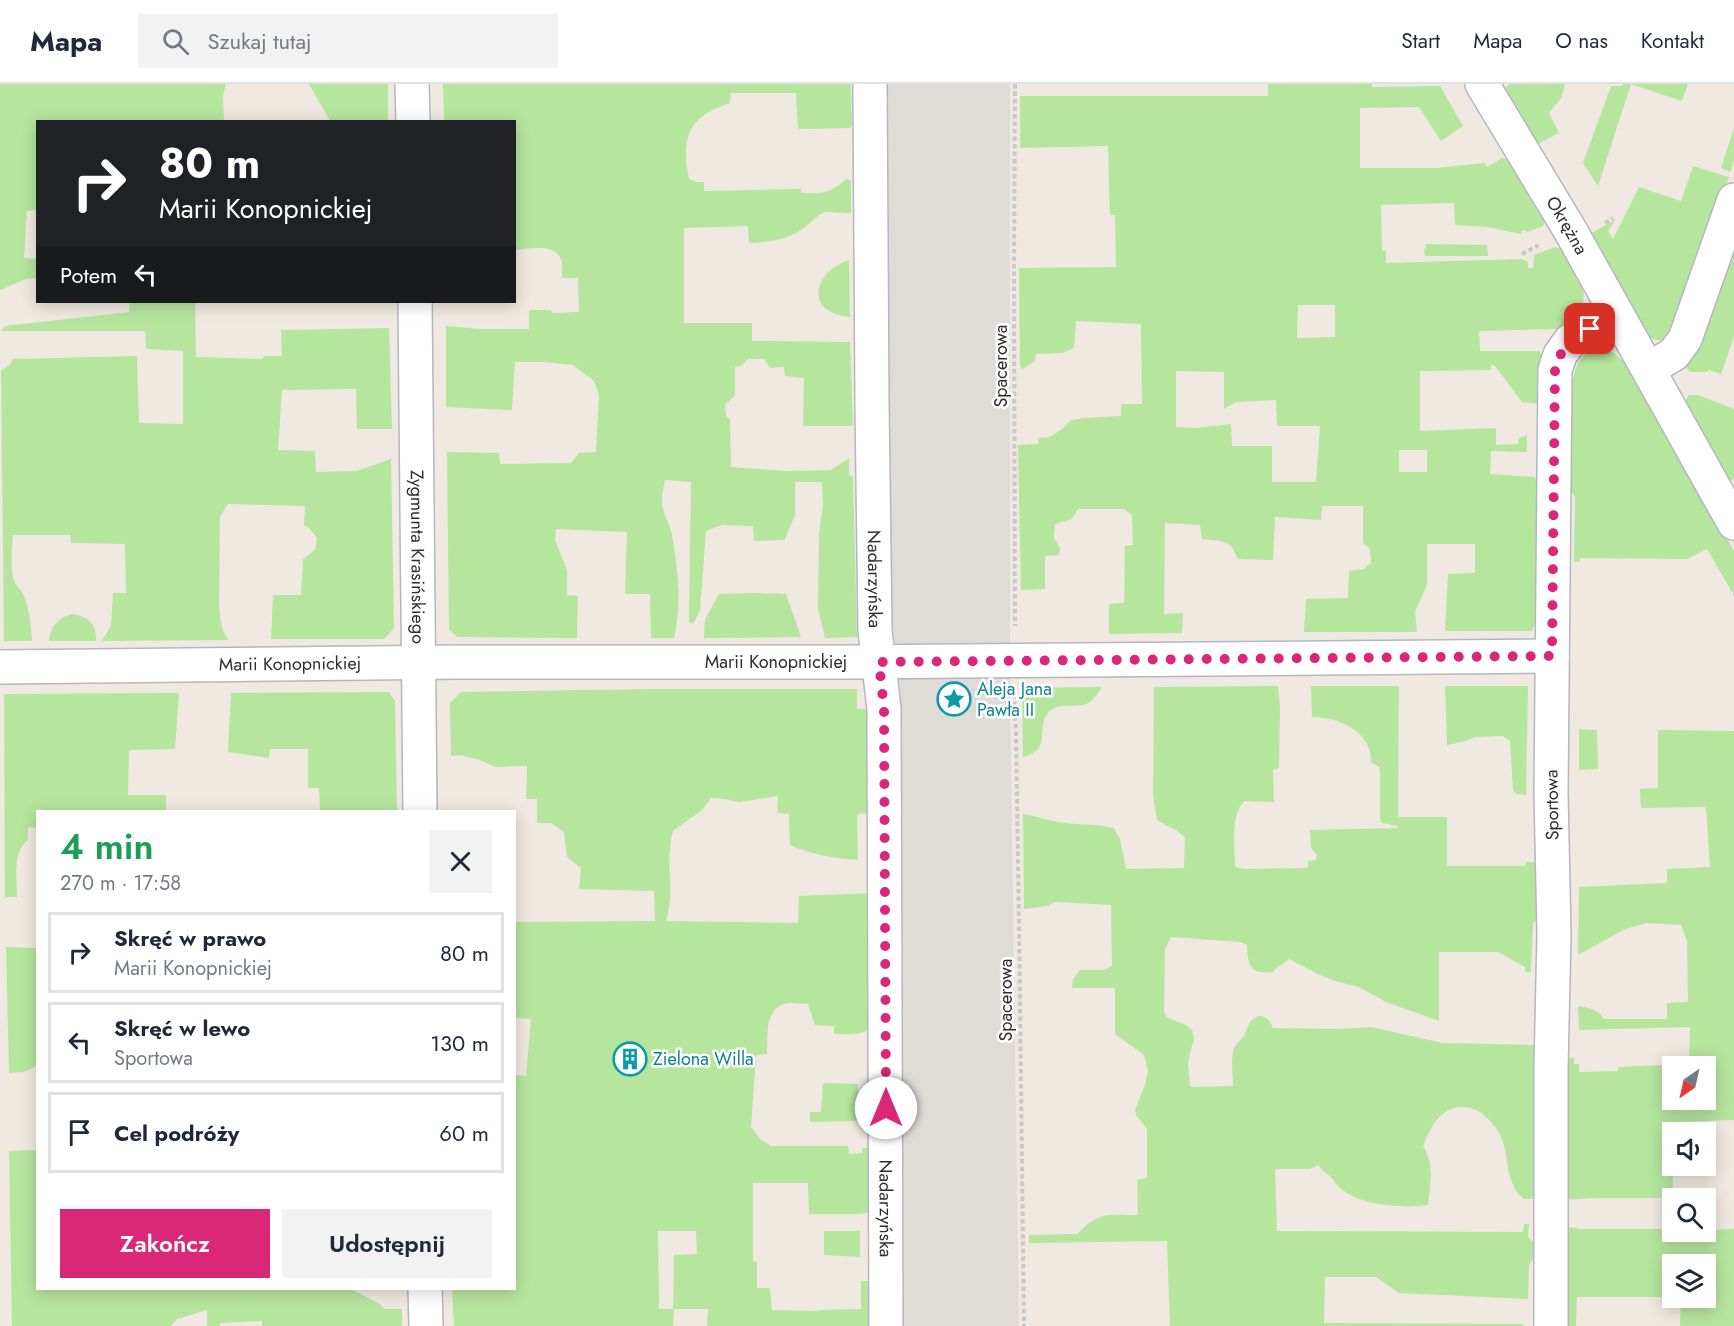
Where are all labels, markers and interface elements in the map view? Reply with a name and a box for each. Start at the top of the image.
search box [138,14,558,68]
text: Mapa [30,21,102,62]
icon: search [159,25,192,58]
text: Szukaj tutaj [207,25,311,57]
text: Start [1401,26,1440,56]
text: Mapa [1473,26,1522,56]
text: O nas [1555,26,1608,56]
text: Kontakt [1641,26,1704,56]
text: 80 m [159,133,260,194]
icon: right [60,144,138,222]
text: Marii Konopnickiej [159,189,372,228]
street label: Okrężna [1540,191,1594,259]
icon: left [129,258,162,291]
text: Potem [60,259,117,291]
pin [1564,303,1615,354]
icon: arrive [1573,312,1606,345]
street label: Spacerowa [988,324,1014,408]
street label: Zygmunta Krasińskiego [404,470,431,644]
street label: Nadarzyńska [861,530,888,628]
street label: Marii Konopnickiej [705,649,847,675]
street label: Marii Konopnickiej [219,650,361,678]
place label: Aleja Jana Pawła II [977,676,1052,723]
place icon: Aleja Jana Pawła II [936,681,972,717]
street label: Sportowa [1538,769,1566,841]
text: 4 min [60,820,154,872]
button: close [429,830,492,893]
text: 270 m · 17:58 [60,869,181,898]
text: Skręć w prawo [114,922,266,954]
icon: right [63,936,96,969]
text: 80 m [440,937,489,969]
text: Marii Konopnickiej [114,954,272,983]
street label: Spacerowa [993,958,1019,1042]
text: Skręć w lewo [114,1012,250,1044]
icon: left [63,1026,96,1059]
text: 130 m [430,1027,489,1059]
building icon: Zielona Willa [612,1041,648,1077]
text: Sportowa [114,1044,193,1073]
place label: Zielona Willa [653,1046,754,1072]
north arrow [1662,1056,1716,1110]
map controls [1662,1056,1716,1308]
position arrow [854,1076,918,1140]
icon: arrive [63,1116,96,1149]
text: Cel podróży [114,1117,239,1149]
text: 60 m [439,1117,489,1149]
button: sound [1662,1122,1716,1176]
street label: Nadarzyńska [872,1159,899,1258]
button: search [1662,1188,1716,1242]
button: Zakończ [60,1209,270,1278]
button: Udostępnij [282,1209,492,1278]
button: layers [1662,1254,1716,1308]

